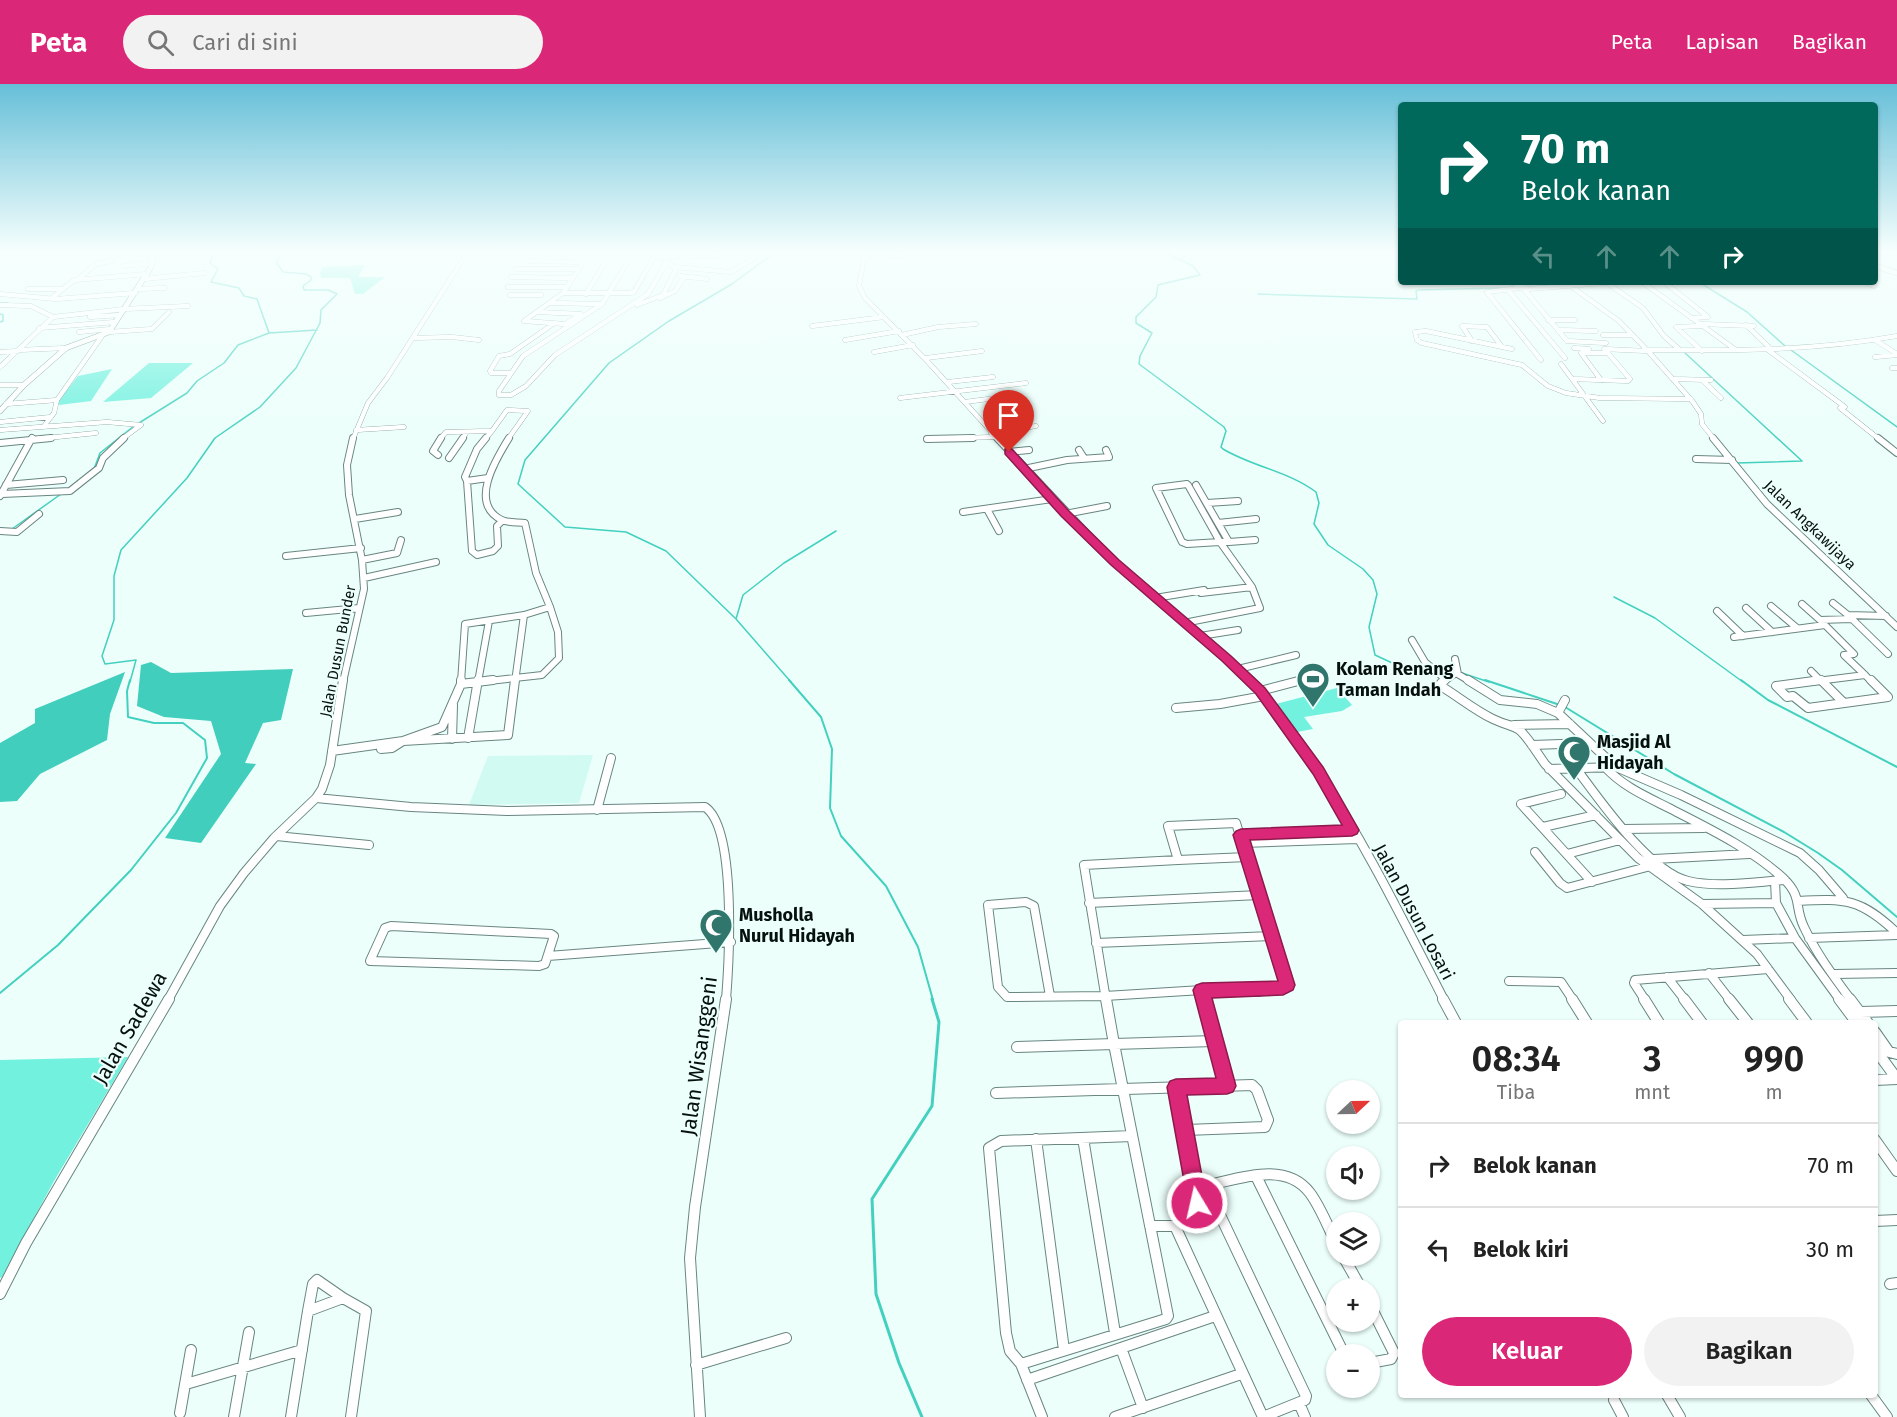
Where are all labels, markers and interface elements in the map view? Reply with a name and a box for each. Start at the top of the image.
search box [123,15,543,69]
text: Peta [30,26,87,59]
icon: search [144,26,177,59]
text: Cari di sini [192,29,298,56]
text: Peta [1611,29,1653,55]
text: Lapisan [1686,29,1759,55]
text: Bagikan [1792,29,1867,55]
text: 70 m [1521,124,1610,174]
icon: right [1422,126,1500,204]
text: Belok kanan [1521,175,1671,207]
icon: left [1527,240,1560,273]
icon: ahead [1590,240,1623,273]
icon: ahead [1653,240,1686,273]
icon: right [1716,240,1749,273]
pin [983,390,1034,452]
icon: arrive [992,399,1025,432]
street label: Jalan Angkawijaya [1760,477,1860,573]
street label: Jalan Dusun Bunder [316,583,360,719]
place label: Kolam Renang Taman Indah [1336,658,1454,701]
sports icon: Kolam Renang Taman Indah [1295,661,1331,708]
place label: Masjid Al Hidayah [1597,731,1671,774]
mosque icon: Masjid Al Hidayah [1556,734,1592,781]
street label: Jalan Dusun Losari [1369,840,1459,984]
place label: Musholla Nurul Hidayah [739,904,855,947]
mosque icon: Musholla Nurul Hidayah [698,907,734,954]
street label: Jalan Sadewa [87,967,173,1089]
street label: Jalan Wisanggeni [675,975,723,1137]
text: 08:34 [1472,1037,1561,1081]
text: 3 [1643,1037,1662,1081]
text: 990 [1744,1037,1804,1081]
north arrow [1326,1080,1380,1134]
map controls [1326,1080,1380,1398]
text: Tiba [1497,1080,1535,1104]
text: mnt [1634,1080,1670,1104]
text: m [1766,1080,1783,1104]
button: sound [1326,1146,1380,1200]
icon: right [1422,1149,1455,1182]
text: Belok kanan [1473,1152,1597,1179]
text: 70 m [1808,1152,1854,1179]
position arrow [1165,1171,1229,1235]
button: layers [1326,1212,1380,1266]
icon: left [1422,1233,1455,1266]
text: Belok kiri [1473,1236,1569,1263]
text: 30 m [1806,1236,1854,1263]
button: + [1326,1278,1380,1332]
button: Keluar [1422,1317,1632,1386]
button: Bagikan [1644,1317,1854,1386]
button: − [1326,1344,1380,1398]

